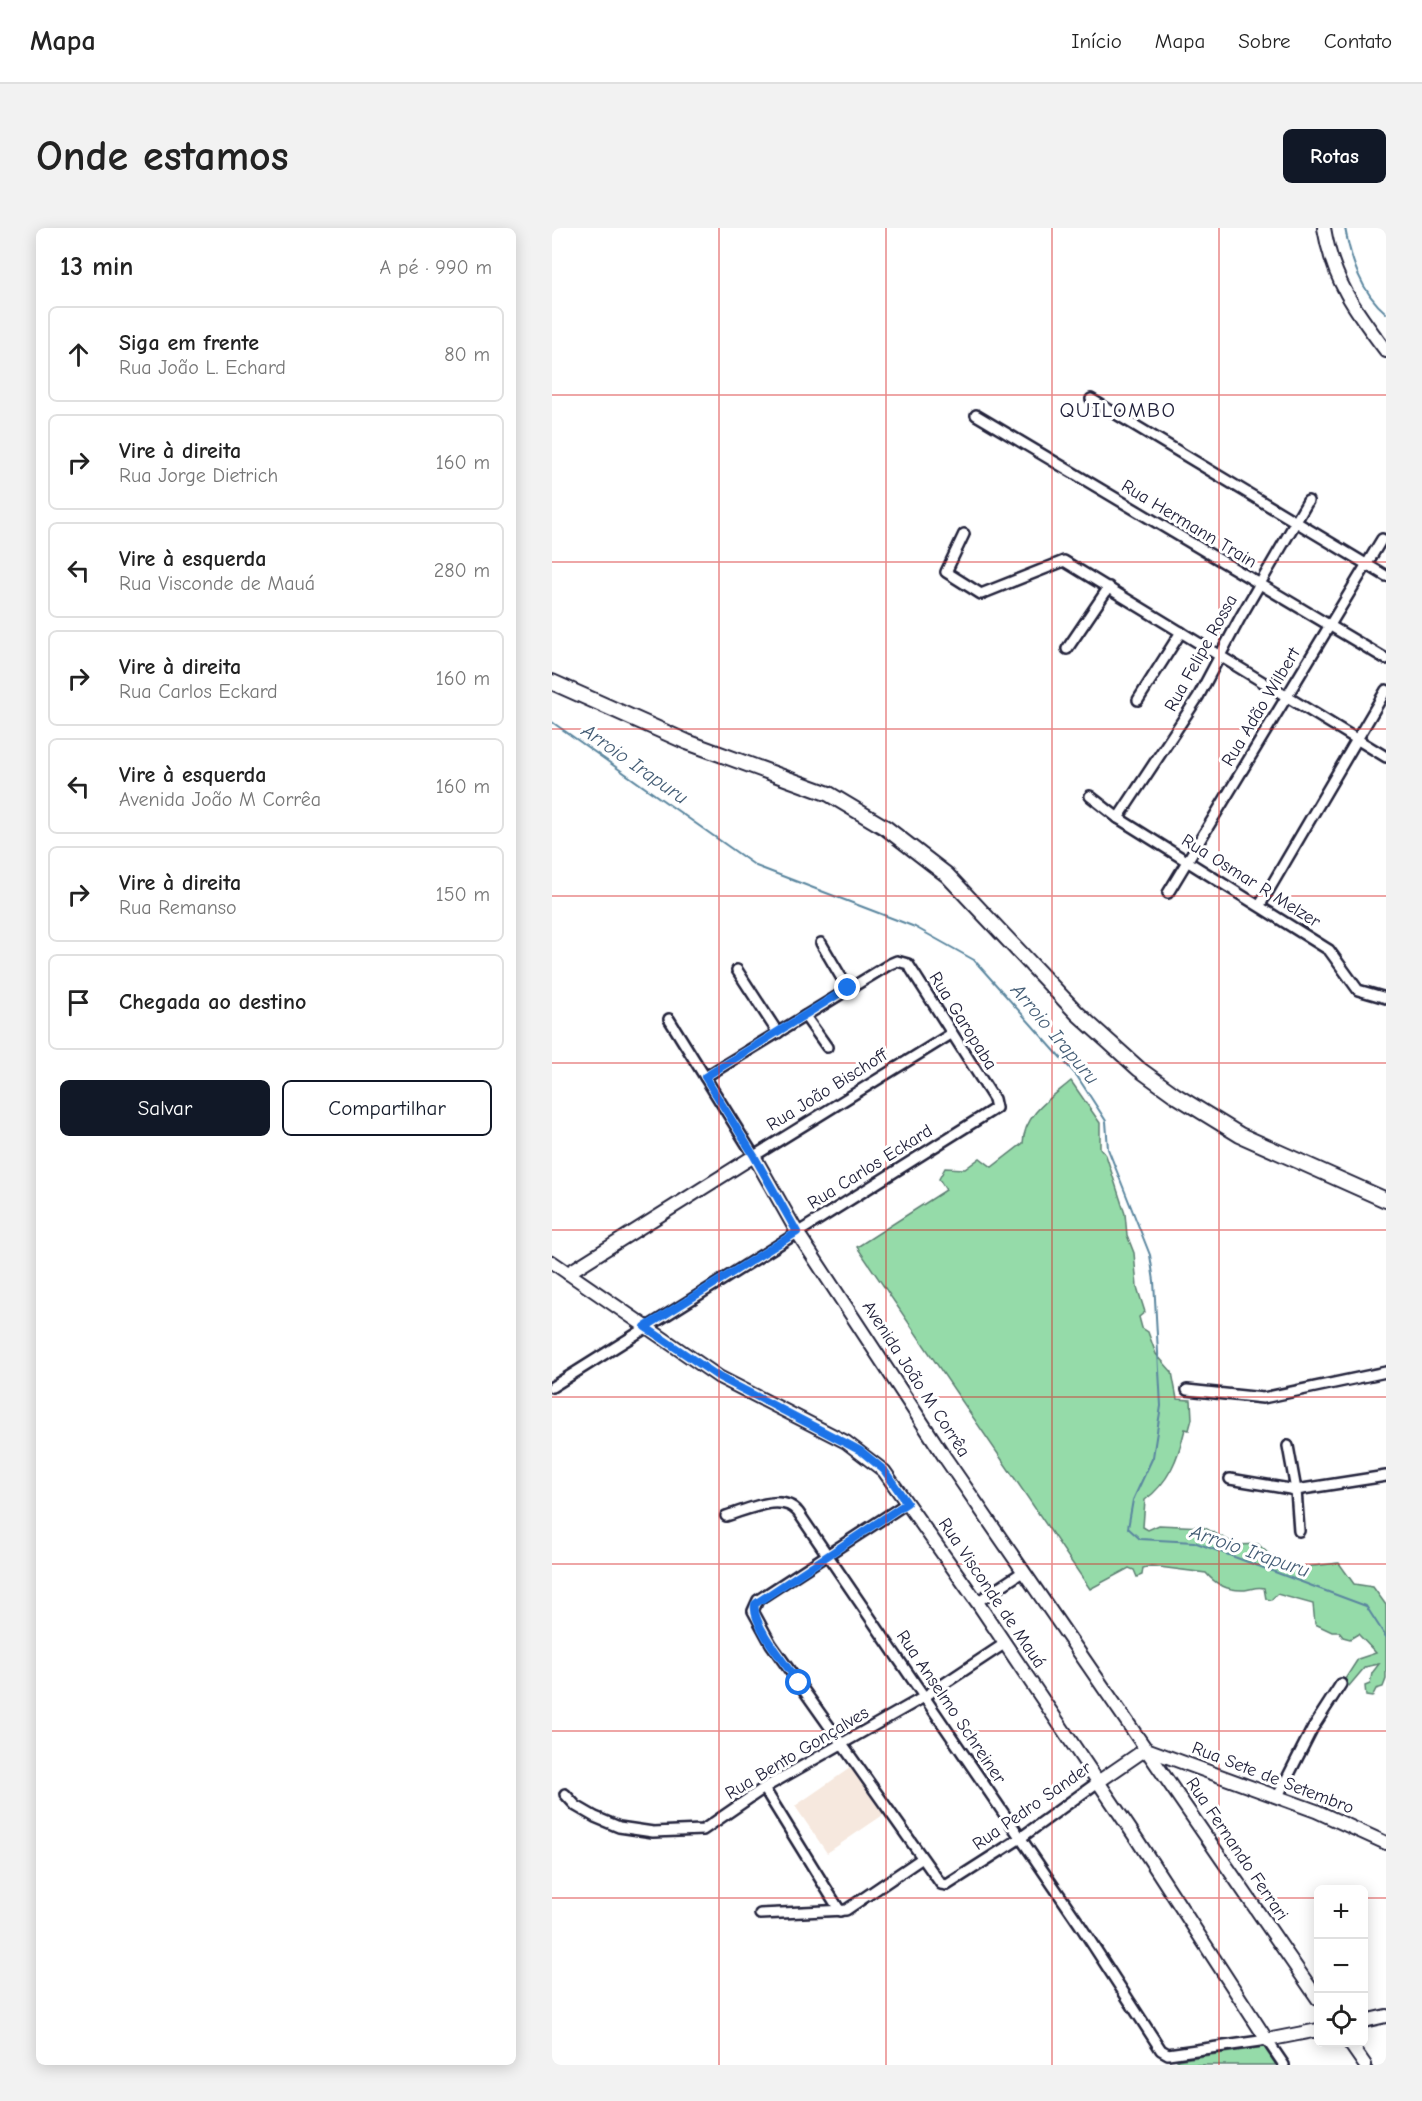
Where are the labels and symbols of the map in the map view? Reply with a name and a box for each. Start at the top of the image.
district label: QUILOMBO [1060,398,1177,422]
street label: Rua Hermann Train [1118,475,1260,573]
street label: Rua Felipe Rossa [1160,591,1242,715]
street label: Rua Adão Wilbert [1217,643,1305,770]
water label: Arroio Irapuru [577,718,693,809]
street label: Rua Osmar R Melzer [1178,830,1325,933]
street label: Rua Garopaba [925,968,1001,1074]
route end [834,974,860,1000]
water label: Arroio Irapuru [1006,978,1104,1089]
street label: Rua João Bischoff [763,1044,892,1136]
street label: Rua Carlos Eckard [804,1120,936,1214]
street label: Avenida João M Corrêa [858,1297,974,1461]
street label: Rua Visconde de Mauá [934,1514,1050,1672]
water label: Arroio Irapuru [1187,1520,1313,1582]
street label: Rua Anselmo Schreiner [892,1626,1011,1788]
route start [785,1669,811,1695]
street label: Rua Bento Gonçalves [722,1702,872,1804]
street label: Rua Sete de Setembro [1189,1737,1357,1819]
street label: Rua Pedro Sander [968,1757,1096,1855]
street label: Rua Fernando Ferrari [1181,1774,1293,1924]

